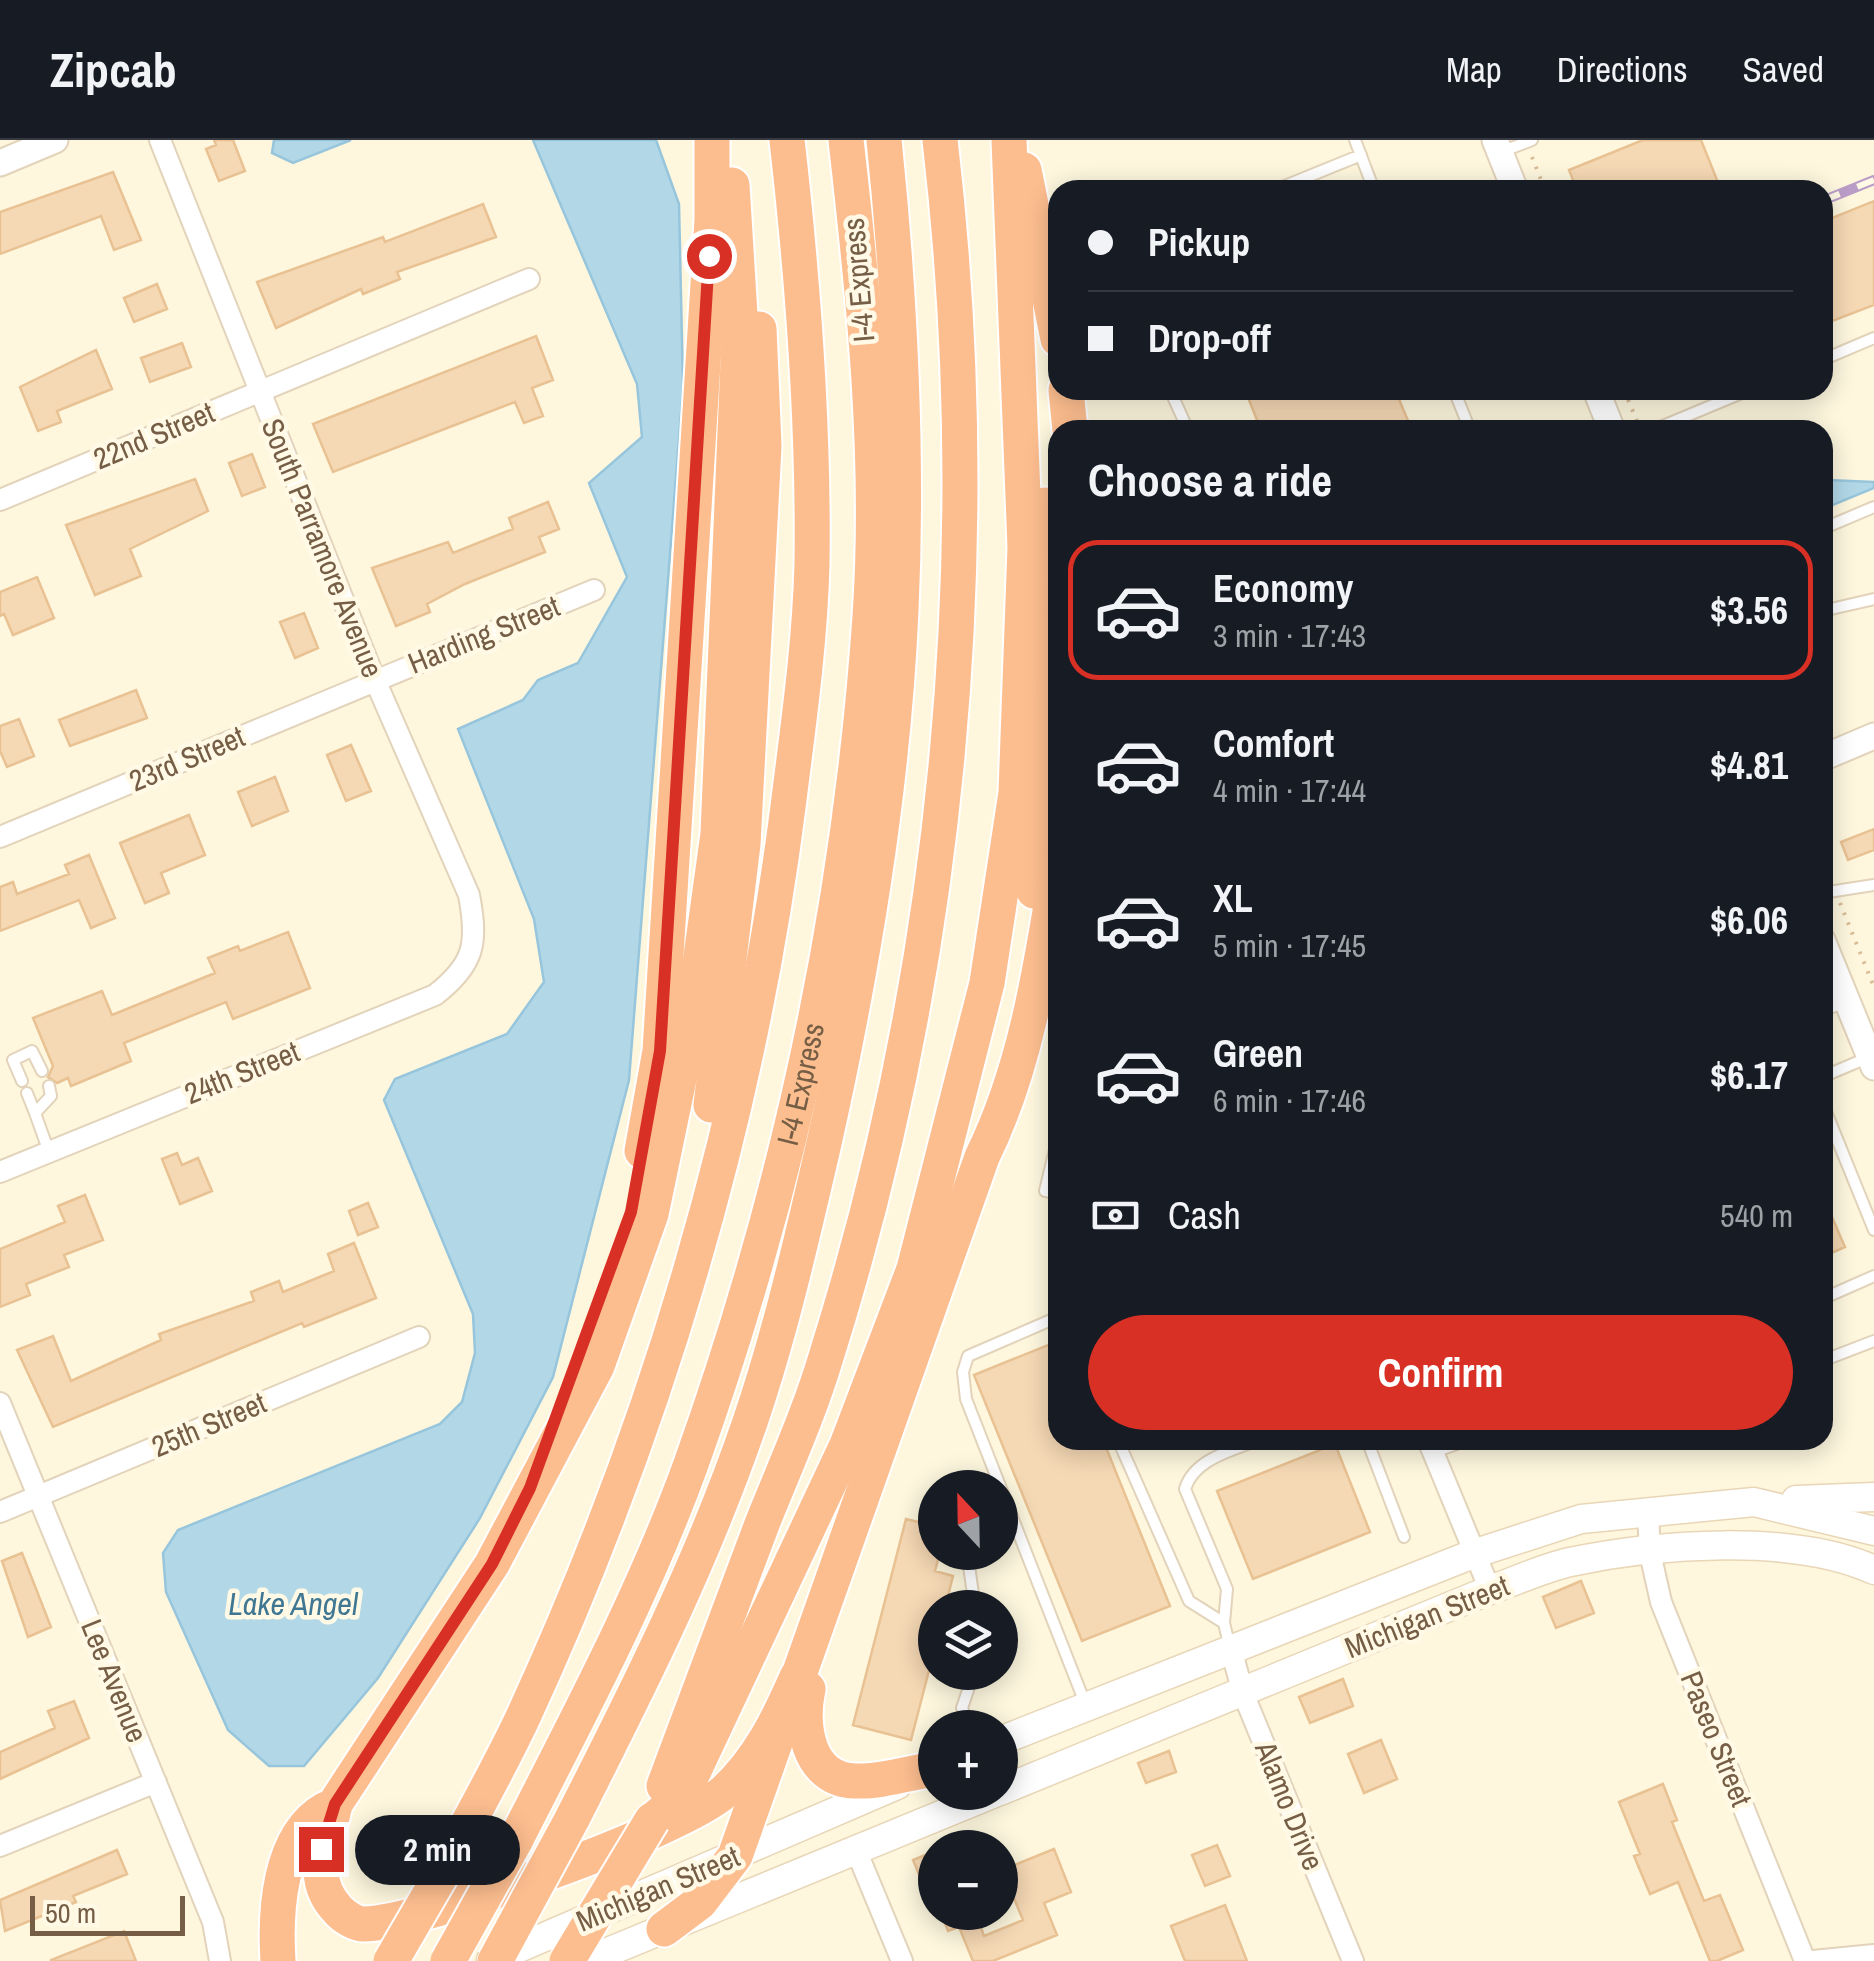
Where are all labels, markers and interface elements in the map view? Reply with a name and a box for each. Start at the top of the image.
text: Zipcab [50,37,177,102]
text: Map [1446,46,1502,93]
text: Directions [1557,46,1688,93]
text: Saved [1743,46,1824,93]
street label: I-4 Express [833,216,883,344]
text: Pickup [1148,217,1250,268]
route start [687,234,732,279]
text: Drop-off [1148,313,1271,364]
street label: 22nd Street [87,392,220,478]
street label: South Parramore Avenue [253,412,393,683]
text: Choose a ride [1088,449,1332,510]
text: Economy [1213,563,1353,614]
icon: car [1093,565,1183,655]
text: $3.56 [1710,585,1788,636]
street label: Harding Street [402,586,565,683]
text: 3 min · 17:43 [1213,614,1366,657]
street label: 23rd Street [123,716,251,800]
text: Comfort [1213,718,1334,769]
icon: car [1093,720,1183,810]
text: $4.81 [1710,740,1788,791]
text: 4 min · 17:44 [1213,769,1366,812]
text: XL [1213,873,1253,924]
icon: car [1093,875,1183,965]
text: $6.06 [1710,895,1788,946]
text: 5 min · 17:45 [1213,924,1366,967]
street label: I-4 Express [767,1019,833,1149]
text: Green [1213,1028,1303,1079]
icon: car [1093,1030,1183,1120]
street label: 24th Street [178,1031,305,1113]
text: $6.17 [1710,1050,1788,1101]
text: 6 min · 17:46 [1213,1079,1366,1122]
icon: cash [1088,1188,1143,1243]
text: Cash [1168,1190,1241,1241]
text: 540 m [1720,1194,1793,1237]
button: Confirm [1088,1315,1793,1430]
street label: 25th Street [145,1382,272,1466]
north arrow [918,1470,1018,1570]
map controls [918,1470,1018,1930]
street label: Michigan Street [1339,1565,1515,1667]
water label: Lake Angel [228,1582,359,1625]
button: layers [918,1590,1018,1690]
street label: Lee Avenue [72,1613,158,1748]
street label: Paseo Street [1672,1665,1762,1812]
button: + [918,1710,1018,1810]
street label: Alamo Drive [1246,1734,1334,1876]
callout: 2 min [356,1814,521,1884]
route end [299,1827,344,1872]
text: 2 min [403,1828,472,1871]
button: − [918,1830,1018,1930]
street label: Michigan Street [570,1836,746,1940]
scale bar [30,1891,185,1936]
text: 50 m [45,1894,96,1932]

